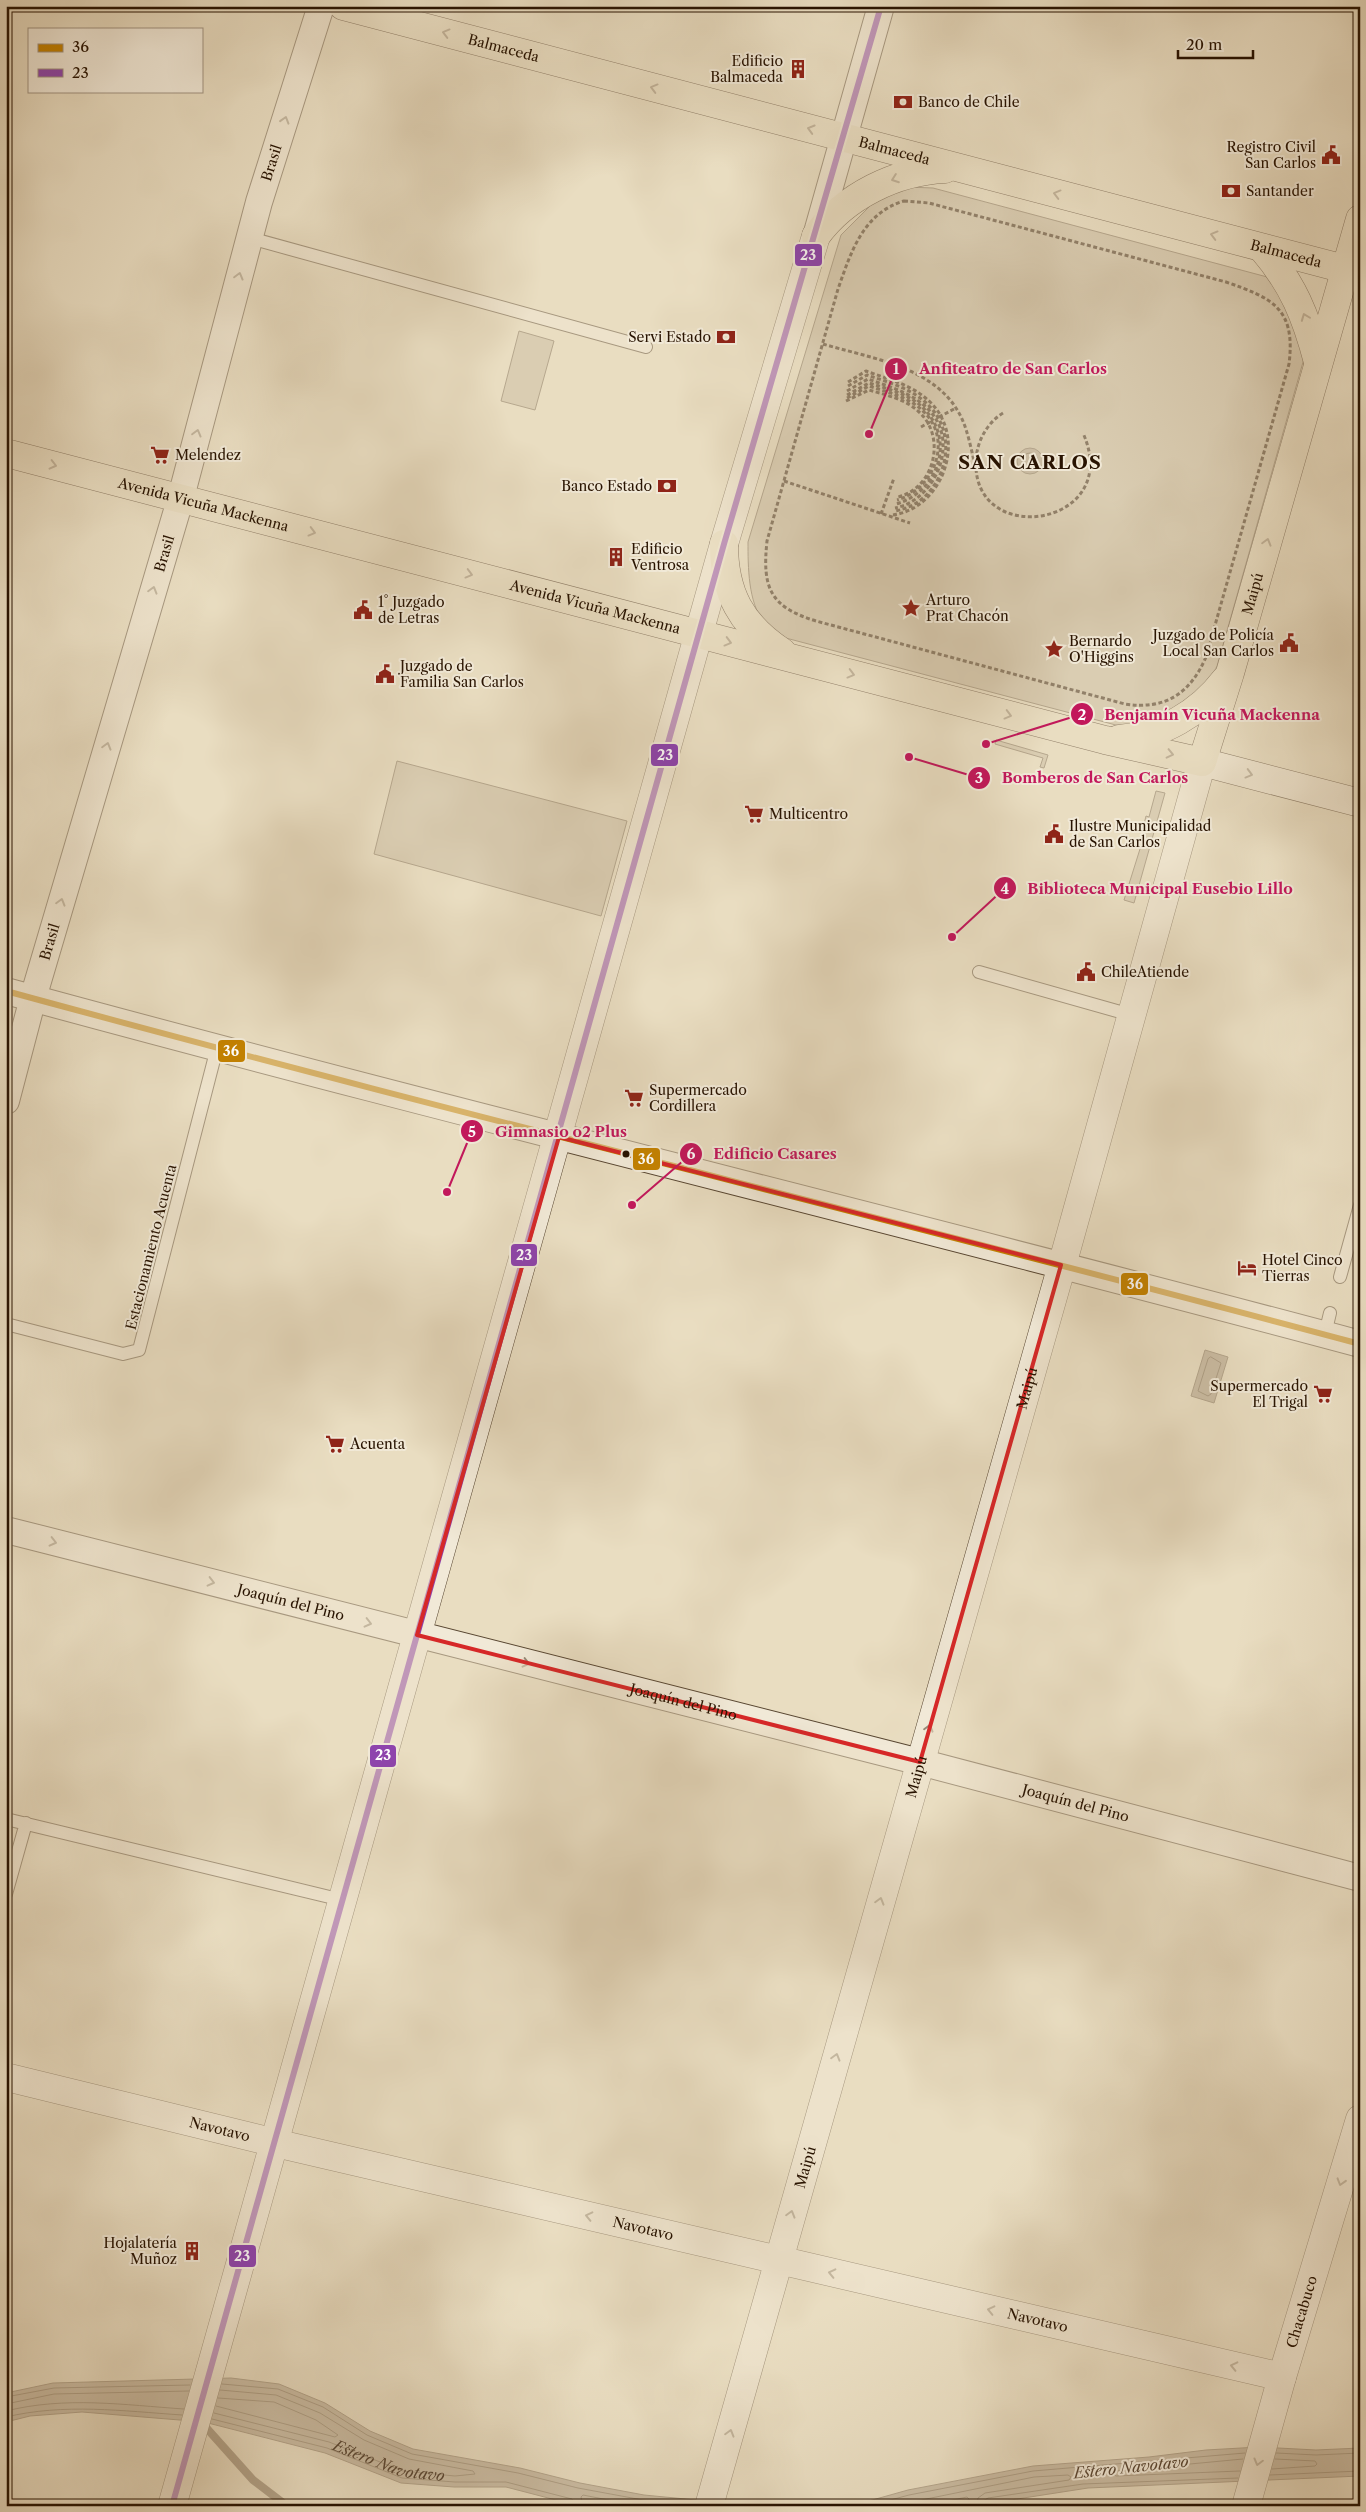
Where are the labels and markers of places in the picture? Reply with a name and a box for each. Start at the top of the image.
place label: Edificio Balmaceda [710,52,784,86]
building icon: Edificio Balmaceda [787,58,809,80]
bank icon: Banco de Chile [892,91,914,113]
place label: Banco de Chile [918,93,1020,111]
place label: Registro Civil San Carlos [1226,138,1316,172]
public building icon: Registro Civil San Carlos [1320,144,1342,166]
bank icon: Santander [1220,180,1242,202]
place label: Santander [1246,182,1314,200]
bank icon: Servi Estado [715,326,737,348]
place label: Servi Estado [628,328,711,346]
callout: Anfiteatro de San Carlos [884,354,1117,384]
supermarket icon: Melendez [149,444,171,466]
place label: Melendez [175,446,241,464]
bank icon: Banco Estado [656,475,678,497]
place label: Banco Estado [561,477,652,495]
place label: Edificio Ventrosa [630,540,690,574]
building icon: Edificio Ventrosa [605,546,627,568]
place label: Arturo Prat Chacón [925,591,1009,625]
place label: 1° Juzgado de Letras [378,593,445,627]
place icon: Arturo Prat Chacón [900,597,922,619]
public building icon: 1° Juzgado de Letras [352,599,374,621]
place label: Juzgado de Policía Local San Carlos [1151,626,1275,660]
place label: Bernardo O'Higgins [1069,632,1134,666]
public building icon: Juzgado de Policía Local San Carlos [1278,632,1300,654]
place icon: Bernardo O'Higgins [1043,638,1065,660]
place label: Juzgado de Familia San Carlos [398,657,524,691]
public building icon: Juzgado de Familia San Carlos [374,663,396,685]
callout: Benjamín Vicuña Mackenna [1069,699,1331,729]
callout: Bomberos de San Carlos [966,763,1198,793]
supermarket icon: Multicentro [743,803,765,825]
place label: Multicentro [769,805,848,823]
place label: Ilustre Municipalidad de San Carlos [1069,817,1212,851]
public building icon: Ilustre Municipalidad de San Carlos [1043,823,1065,845]
callout: Biblioteca Municipal Eusebio Lillo [992,873,1303,903]
public building icon: ChileAtiende [1075,961,1097,983]
place label: ChileAtiende [1101,963,1189,981]
place label: Supermercado Cordillera [649,1081,747,1115]
supermarket icon: Supermercado Cordillera [623,1087,645,1109]
callout: Gimnasio o2 Plus [460,1116,637,1146]
callout: Edificio Casares [678,1139,847,1169]
unlabelled marker [621,1149,631,1159]
place label: Hotel Cinco Tierras [1262,1251,1343,1285]
hotel icon: Hotel Cinco Tierras [1236,1257,1258,1279]
place label: Supermercado El Trigal [1210,1377,1308,1411]
supermarket icon: Supermercado El Trigal [1312,1383,1334,1405]
supermarket icon: Acuenta [324,1433,346,1455]
place label: Acuenta [349,1435,406,1453]
place label: Hojalatería Muñoz [104,2234,178,2268]
building icon: Hojalatería Muñoz [181,2240,203,2262]

